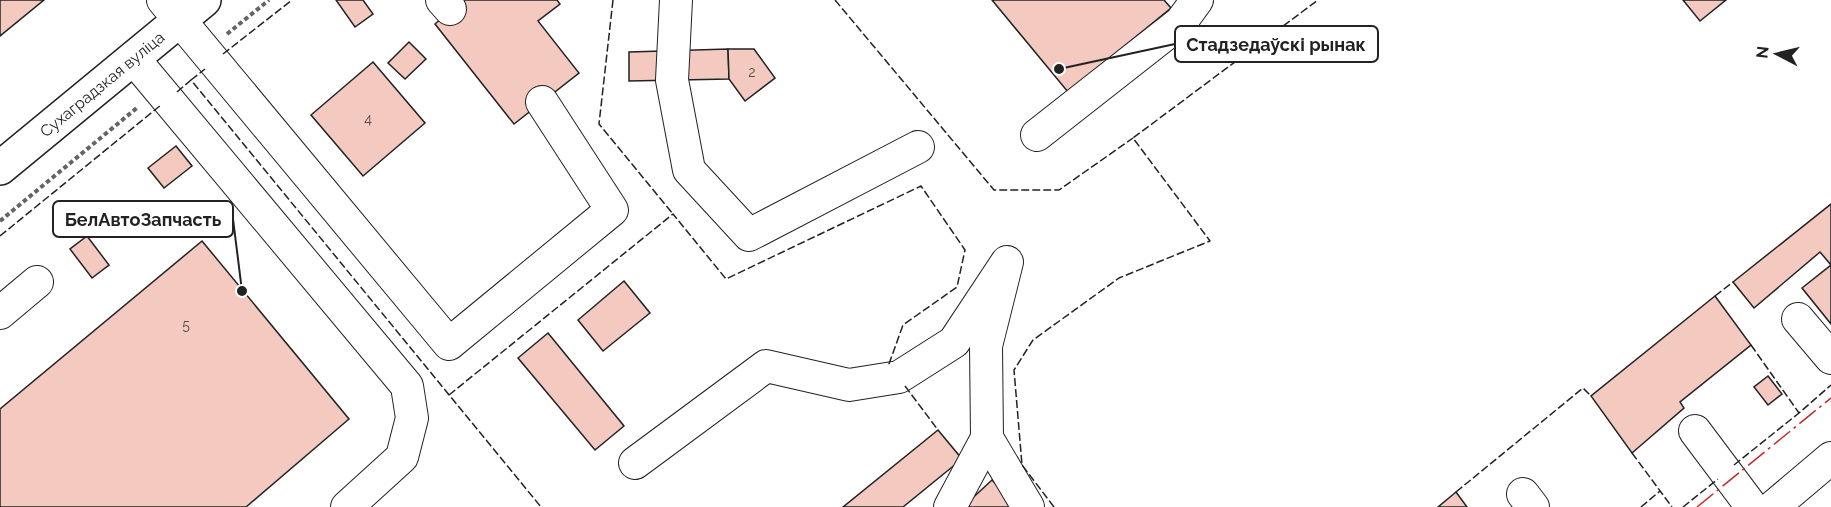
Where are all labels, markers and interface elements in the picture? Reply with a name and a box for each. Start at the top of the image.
north arrow [1747,24,1807,84]
callout: Стадзедаўскі рынак [1175,26,1378,62]
street label: Сухаградзкая вуліца [36,28,168,141]
text: Стадзедаўскі рынак [1186,34,1366,55]
text: N [1752,45,1773,59]
house number: 2 [748,64,756,80]
house number: 4 [364,111,372,127]
callout: БелАвтоЗапчасть [53,201,233,237]
text: БелАвтоЗапчасть [65,209,222,230]
house number: 5 [182,317,190,333]

